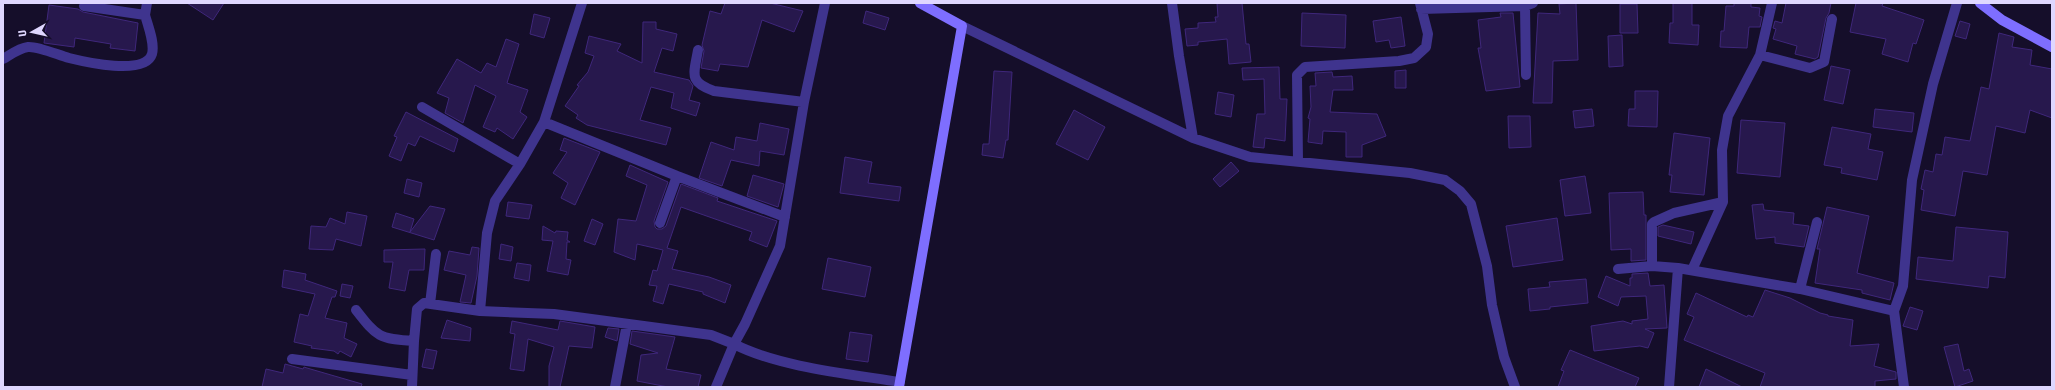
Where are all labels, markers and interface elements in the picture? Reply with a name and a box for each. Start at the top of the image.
north arrow [12,12,52,52]
text: U [16,29,29,37]

